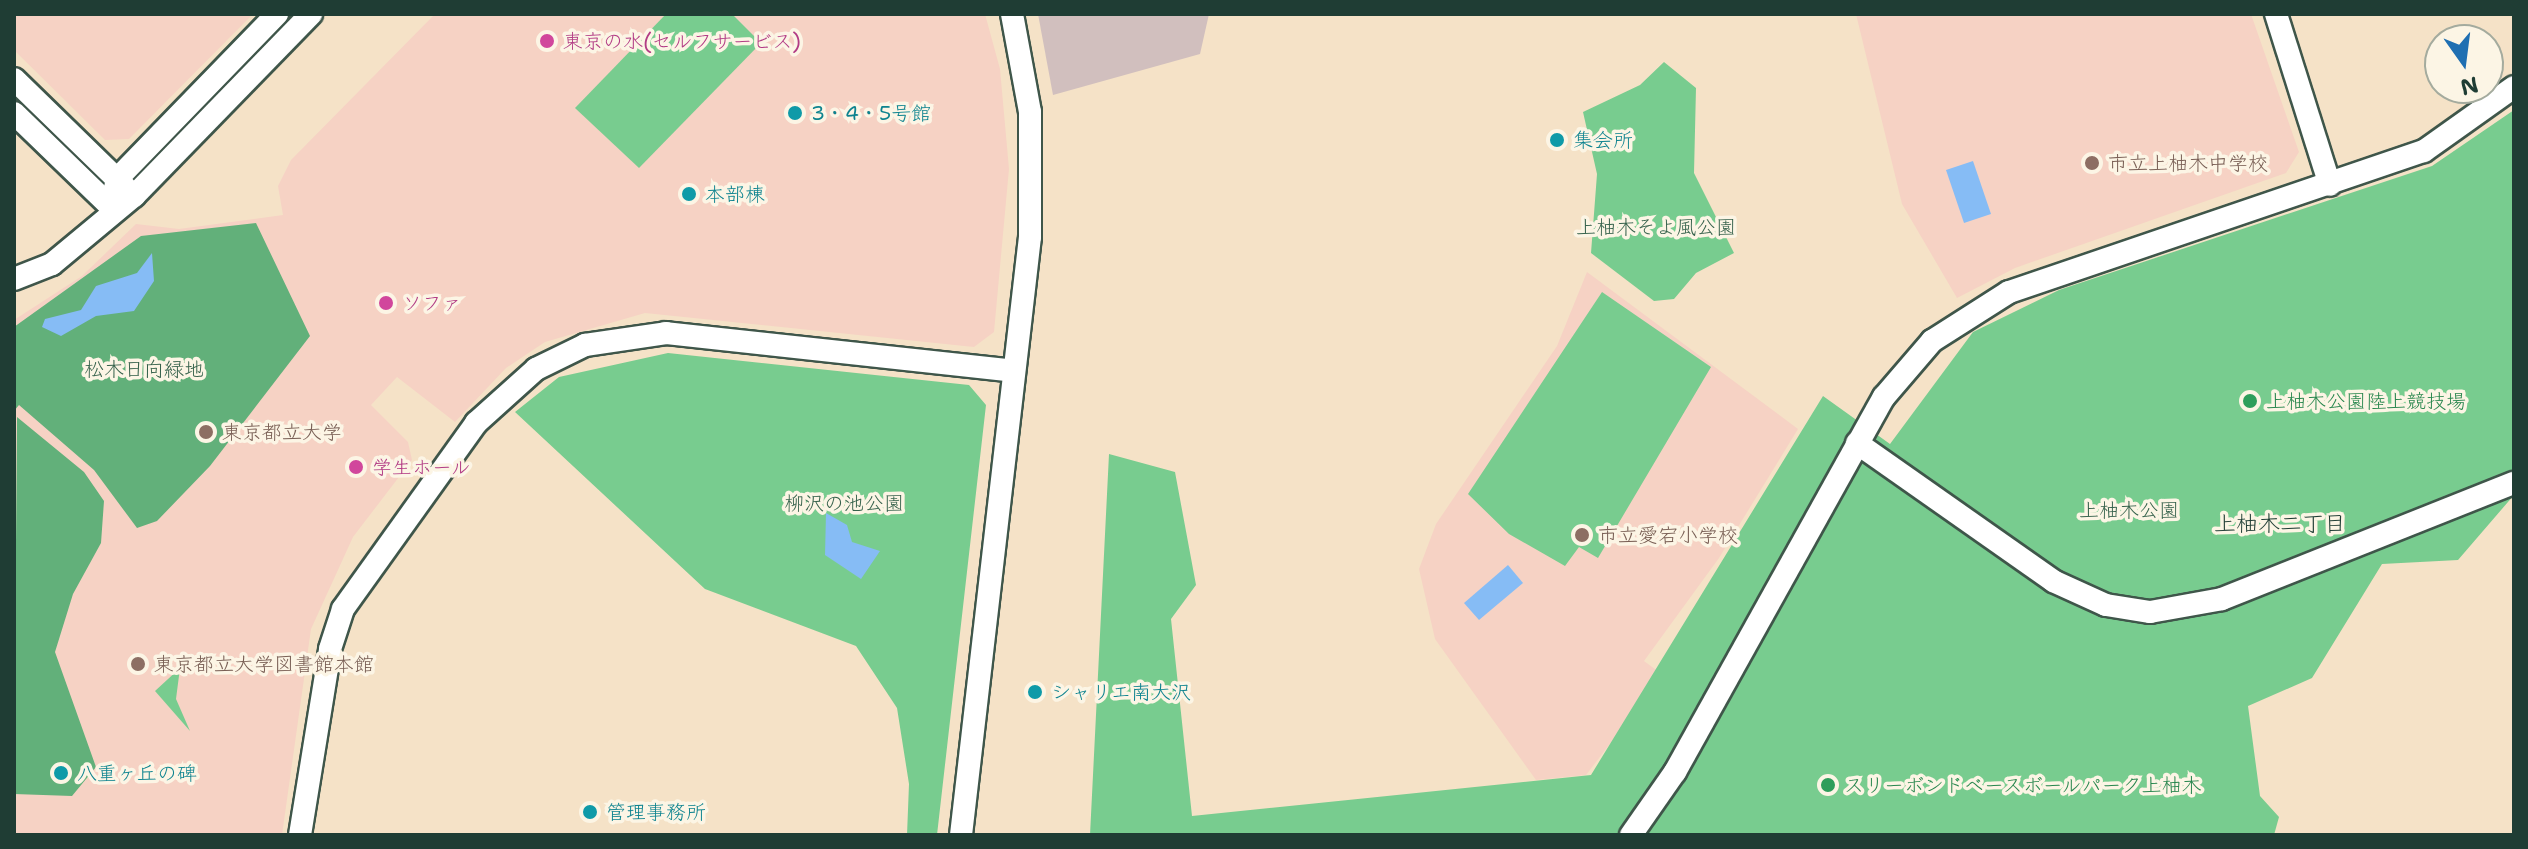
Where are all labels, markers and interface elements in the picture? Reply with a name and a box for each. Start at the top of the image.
north arrow [2424,24,2504,104]
place label: 東京の水(セルフサービス) [563,29,800,53]
marker: 東京の水(セルフサービス) [538,32,556,50]
text: N [2457,70,2481,102]
place label: 3・4・5号館 [811,101,931,125]
marker: 3・4・5号館 [786,104,804,122]
place label: 集会所 [1573,128,1633,152]
marker: 集会所 [1548,131,1566,149]
place label: 市立上柚木中学校 [2108,151,2268,175]
marker: 市立上柚木中学校 [2083,154,2101,172]
place label: 本部棟 [705,182,765,206]
marker: 本部棟 [680,185,698,203]
park label: 上柚木そよ風公園 [1576,215,1736,239]
place label: ソファ [402,291,462,315]
marker: ソファ [377,294,395,312]
park label: 松木日向緑地 [84,357,204,381]
place label: 上柚木公園陸上競技場 [2266,389,2466,413]
marker: 上柚木公園陸上競技場 [2241,392,2259,410]
place label: 東京都立大学 [222,420,342,444]
marker: 東京都立大学 [197,423,215,441]
place label: 学生ホール [372,455,472,479]
marker: 学生ホール [347,458,365,476]
park label: 柳沢の池公園 [784,491,904,515]
park label: 上柚木公園 [2079,498,2179,522]
district label: 上柚木二丁目 [2214,511,2346,537]
place label: 市立愛宕小学校 [1598,523,1738,547]
marker: 市立愛宕小学校 [1573,526,1591,544]
place label: 東京都立大学図書館本館 [154,652,374,676]
marker: 東京都立大学図書館本館 [129,655,147,673]
place label: シャリエ南大沢 [1051,680,1191,704]
marker: シャリエ南大沢 [1026,683,1044,701]
place label: 八重ヶ丘の碑 [77,761,197,785]
marker: 八重ヶ丘の碑 [52,764,70,782]
place label: スリーボンドベースボールパーク上柚木 [1844,773,2204,797]
marker: スリーボンドベースボールパーク上柚木 [1819,776,1837,794]
place label: 管理事務所 [606,800,706,824]
marker: 管理事務所 [581,803,599,821]

